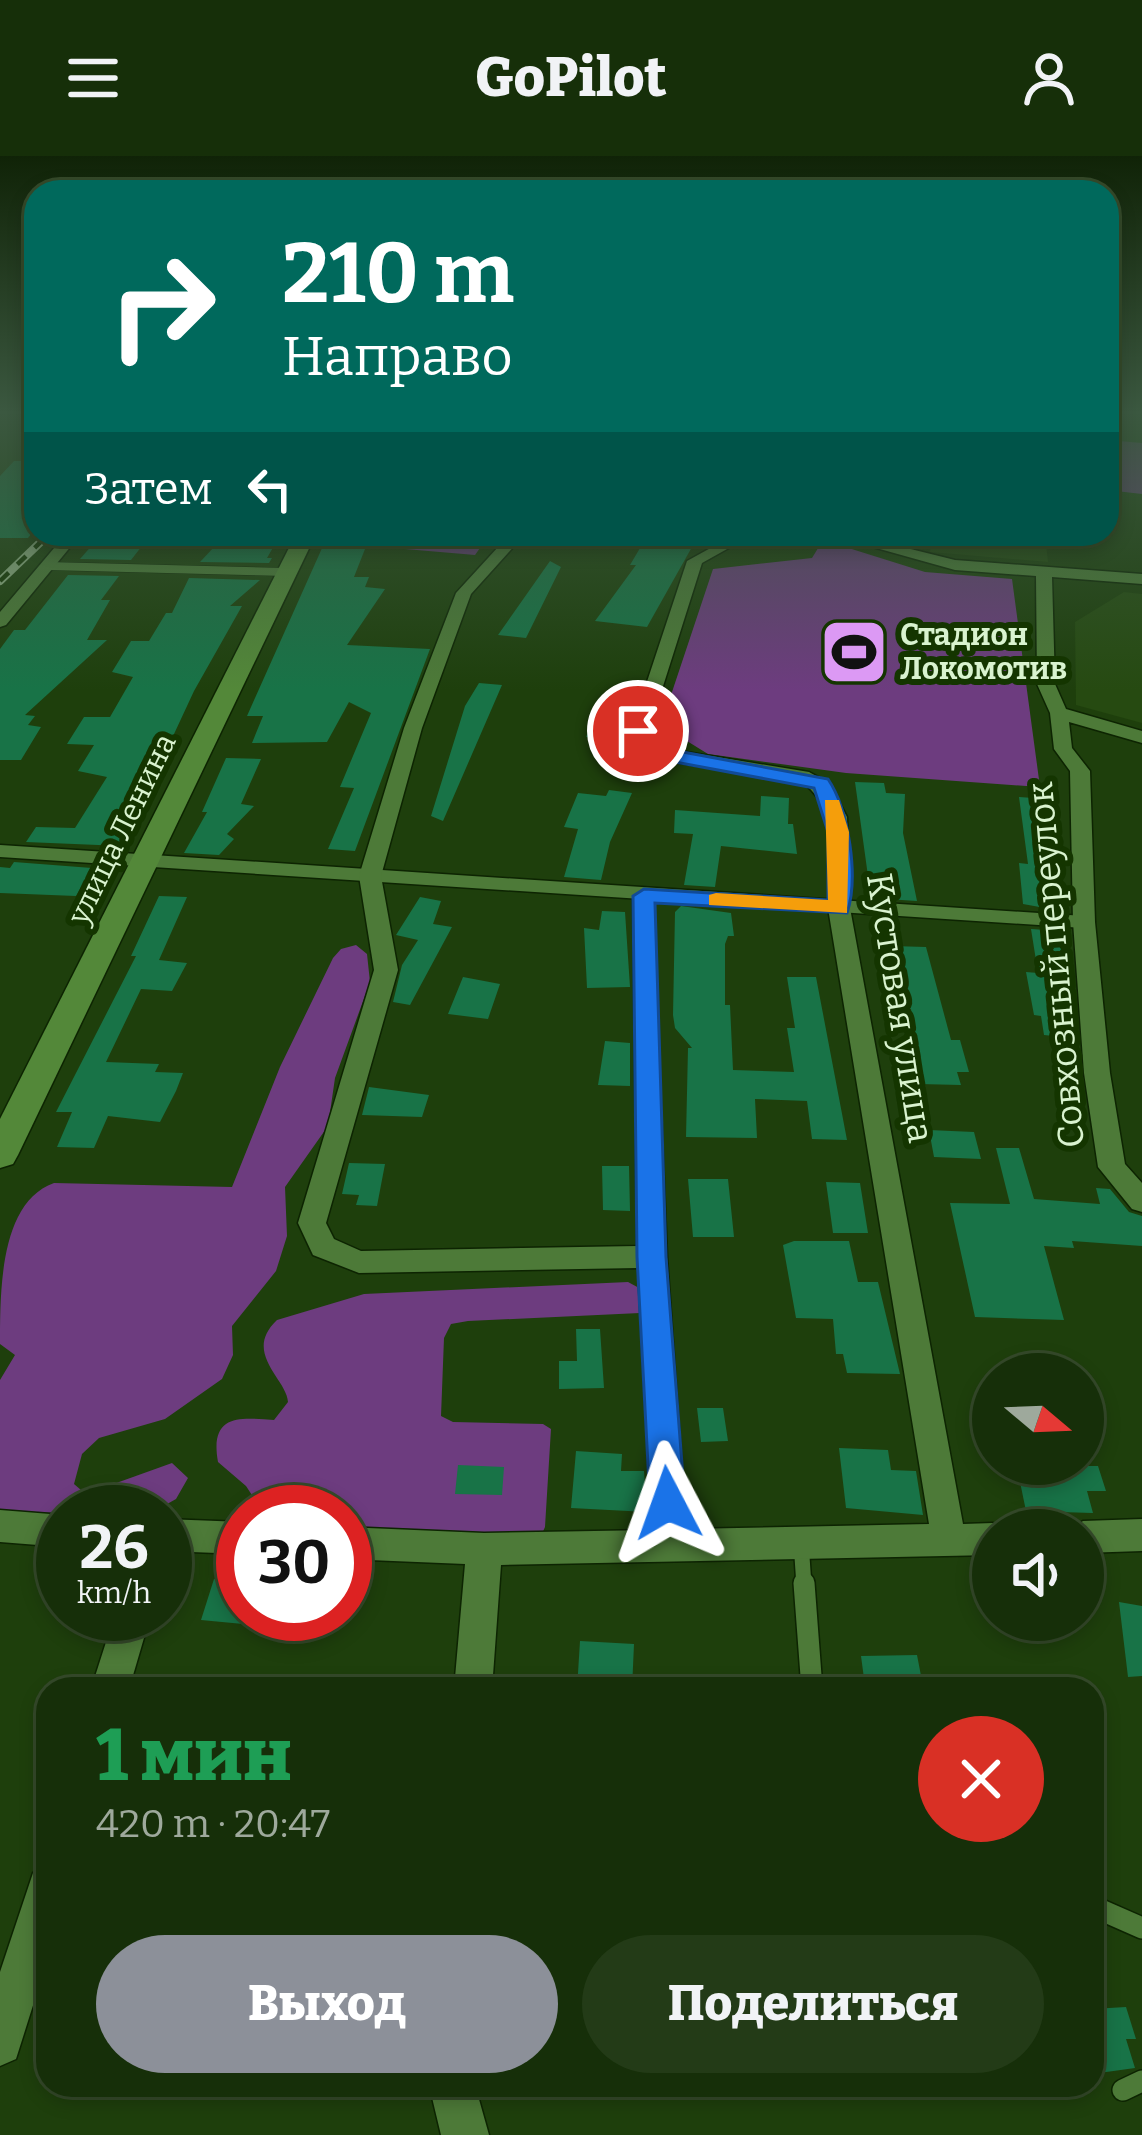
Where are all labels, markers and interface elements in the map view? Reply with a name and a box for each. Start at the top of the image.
icon: menu [60,45,126,111]
icon: person [1016,45,1082,111]
text: GoPilot [475,46,667,110]
text: 210 m [282,223,514,324]
icon: right [84,228,240,384]
text: Направо [282,325,513,389]
icon: left [237,456,303,522]
text: Затем [84,462,213,516]
sports icon: Стадион Локомотив [819,617,889,687]
place label: Стадион Локомотив [900,617,1067,687]
pin [587,680,689,782]
icon: arrive [605,698,671,764]
street label: улица Ленина [60,728,184,931]
street label: Совхозный переулок [1018,780,1094,1150]
street label: Кустовая улица [857,870,943,1146]
north arrow [972,1353,1104,1485]
map controls [972,1353,1104,1641]
position arrow [605,1440,731,1566]
speed limit sign: 30 [216,1485,372,1641]
button: sound [972,1509,1104,1641]
text: 26 [79,1512,149,1584]
text: km/h [77,1575,151,1611]
text: 1 мин [96,1713,292,1799]
button: close [918,1716,1044,1842]
text: 420 m · 20:47 [96,1801,330,1847]
button: Выход [96,1935,558,2073]
button: Поделиться [582,1935,1044,2073]

